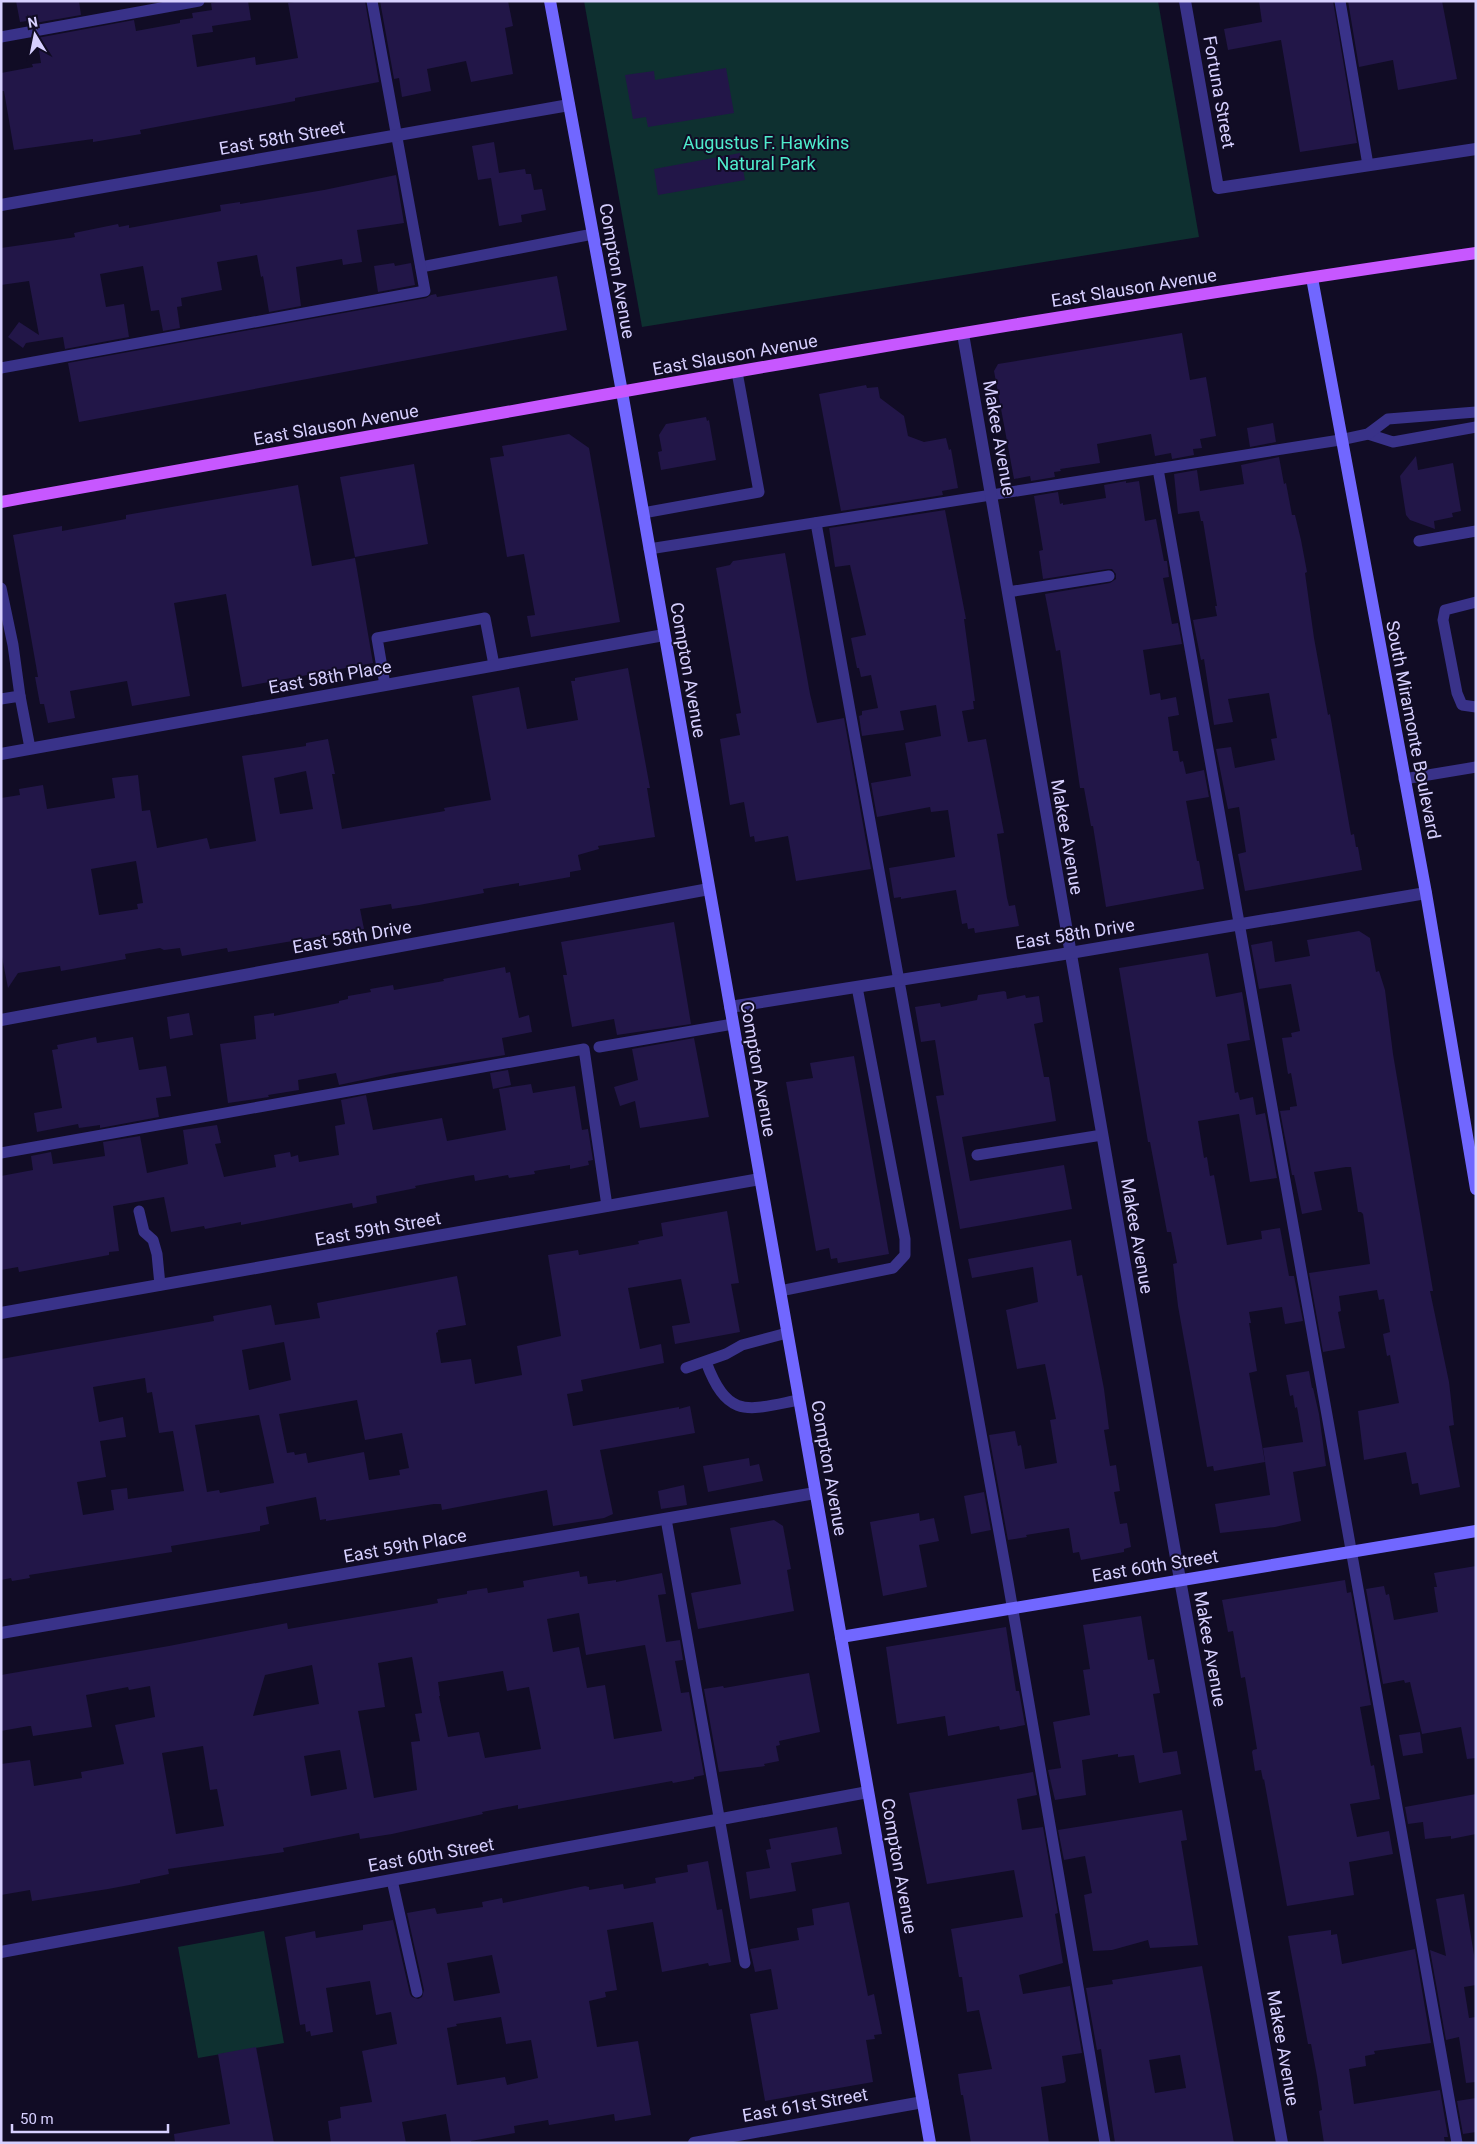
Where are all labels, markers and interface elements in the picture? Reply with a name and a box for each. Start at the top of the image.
north arrow [10,10,60,60]
text: N [26,13,39,31]
street label: Fortuna Street [1199,34,1240,150]
street label: East 58th Street [217,116,347,159]
park label: Augustus F. Hawkins Natural Park [683,132,849,174]
street label: Compton Avenue [595,202,640,340]
street label: East Slauson Avenue [1050,264,1218,311]
street label: East Slauson Avenue [651,330,819,379]
street label: Makee Avenue [979,379,1020,497]
street label: East Slauson Avenue [252,400,420,449]
street label: Compton Avenue [666,601,711,739]
street label: South Miramonte Boulevard [1382,619,1445,841]
street label: East 58th Place [267,655,393,698]
street label: Makee Avenue [1047,778,1088,896]
street label: East 58th Drive [1014,914,1136,953]
street label: East 58th Drive [291,916,413,957]
street label: Compton Avenue [736,1000,781,1138]
street label: Makee Avenue [1117,1177,1158,1295]
street label: East 59th Street [313,1207,443,1250]
street label: Compton Avenue [807,1399,852,1537]
street label: East 59th Place [342,1524,468,1567]
street label: East 60th Street [1090,1545,1220,1586]
street label: Makee Avenue [1190,1590,1231,1708]
street label: Compton Avenue [877,1797,922,1935]
street label: East 60th Street [366,1833,496,1876]
street label: Makee Avenue [1263,1989,1304,2107]
street label: East 61st Street [741,2083,869,2126]
scale bar [12,2102,169,2134]
text: 50 m [20,2110,54,2128]

